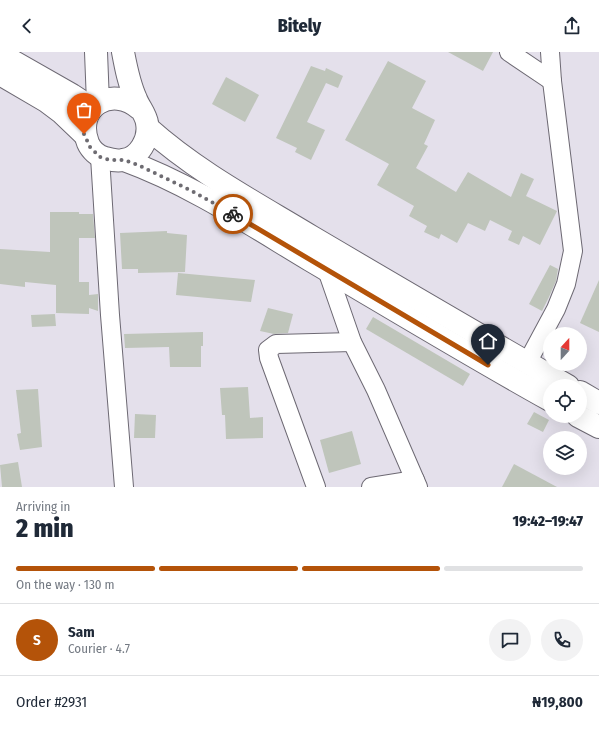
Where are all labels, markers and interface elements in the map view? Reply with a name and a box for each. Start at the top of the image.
icon: back [16,15,38,37]
text: Bitely [278,15,321,37]
icon: share [561,15,583,37]
pin [67,93,101,134]
icon: bag [73,99,95,121]
courier [213,194,253,234]
icon: bike [222,203,244,225]
pin [471,324,505,365]
north arrow [543,327,587,371]
map controls [543,327,587,475]
icon: home [477,330,499,352]
button: locate [543,379,587,423]
button: layers [543,431,587,475]
text: Arriving in [16,499,70,514]
text: 19:42–19:47 [512,512,583,530]
text: 2 min [16,513,74,544]
text: On the way · 130 m [16,577,115,592]
button: chat [489,619,531,661]
button: phone [541,619,583,661]
text: Sam [68,623,95,641]
text: S [33,631,41,649]
text: Courier · 4.7 [68,641,130,656]
text: Order #2931 [16,693,87,711]
text: ₦19,800 [532,693,583,711]

